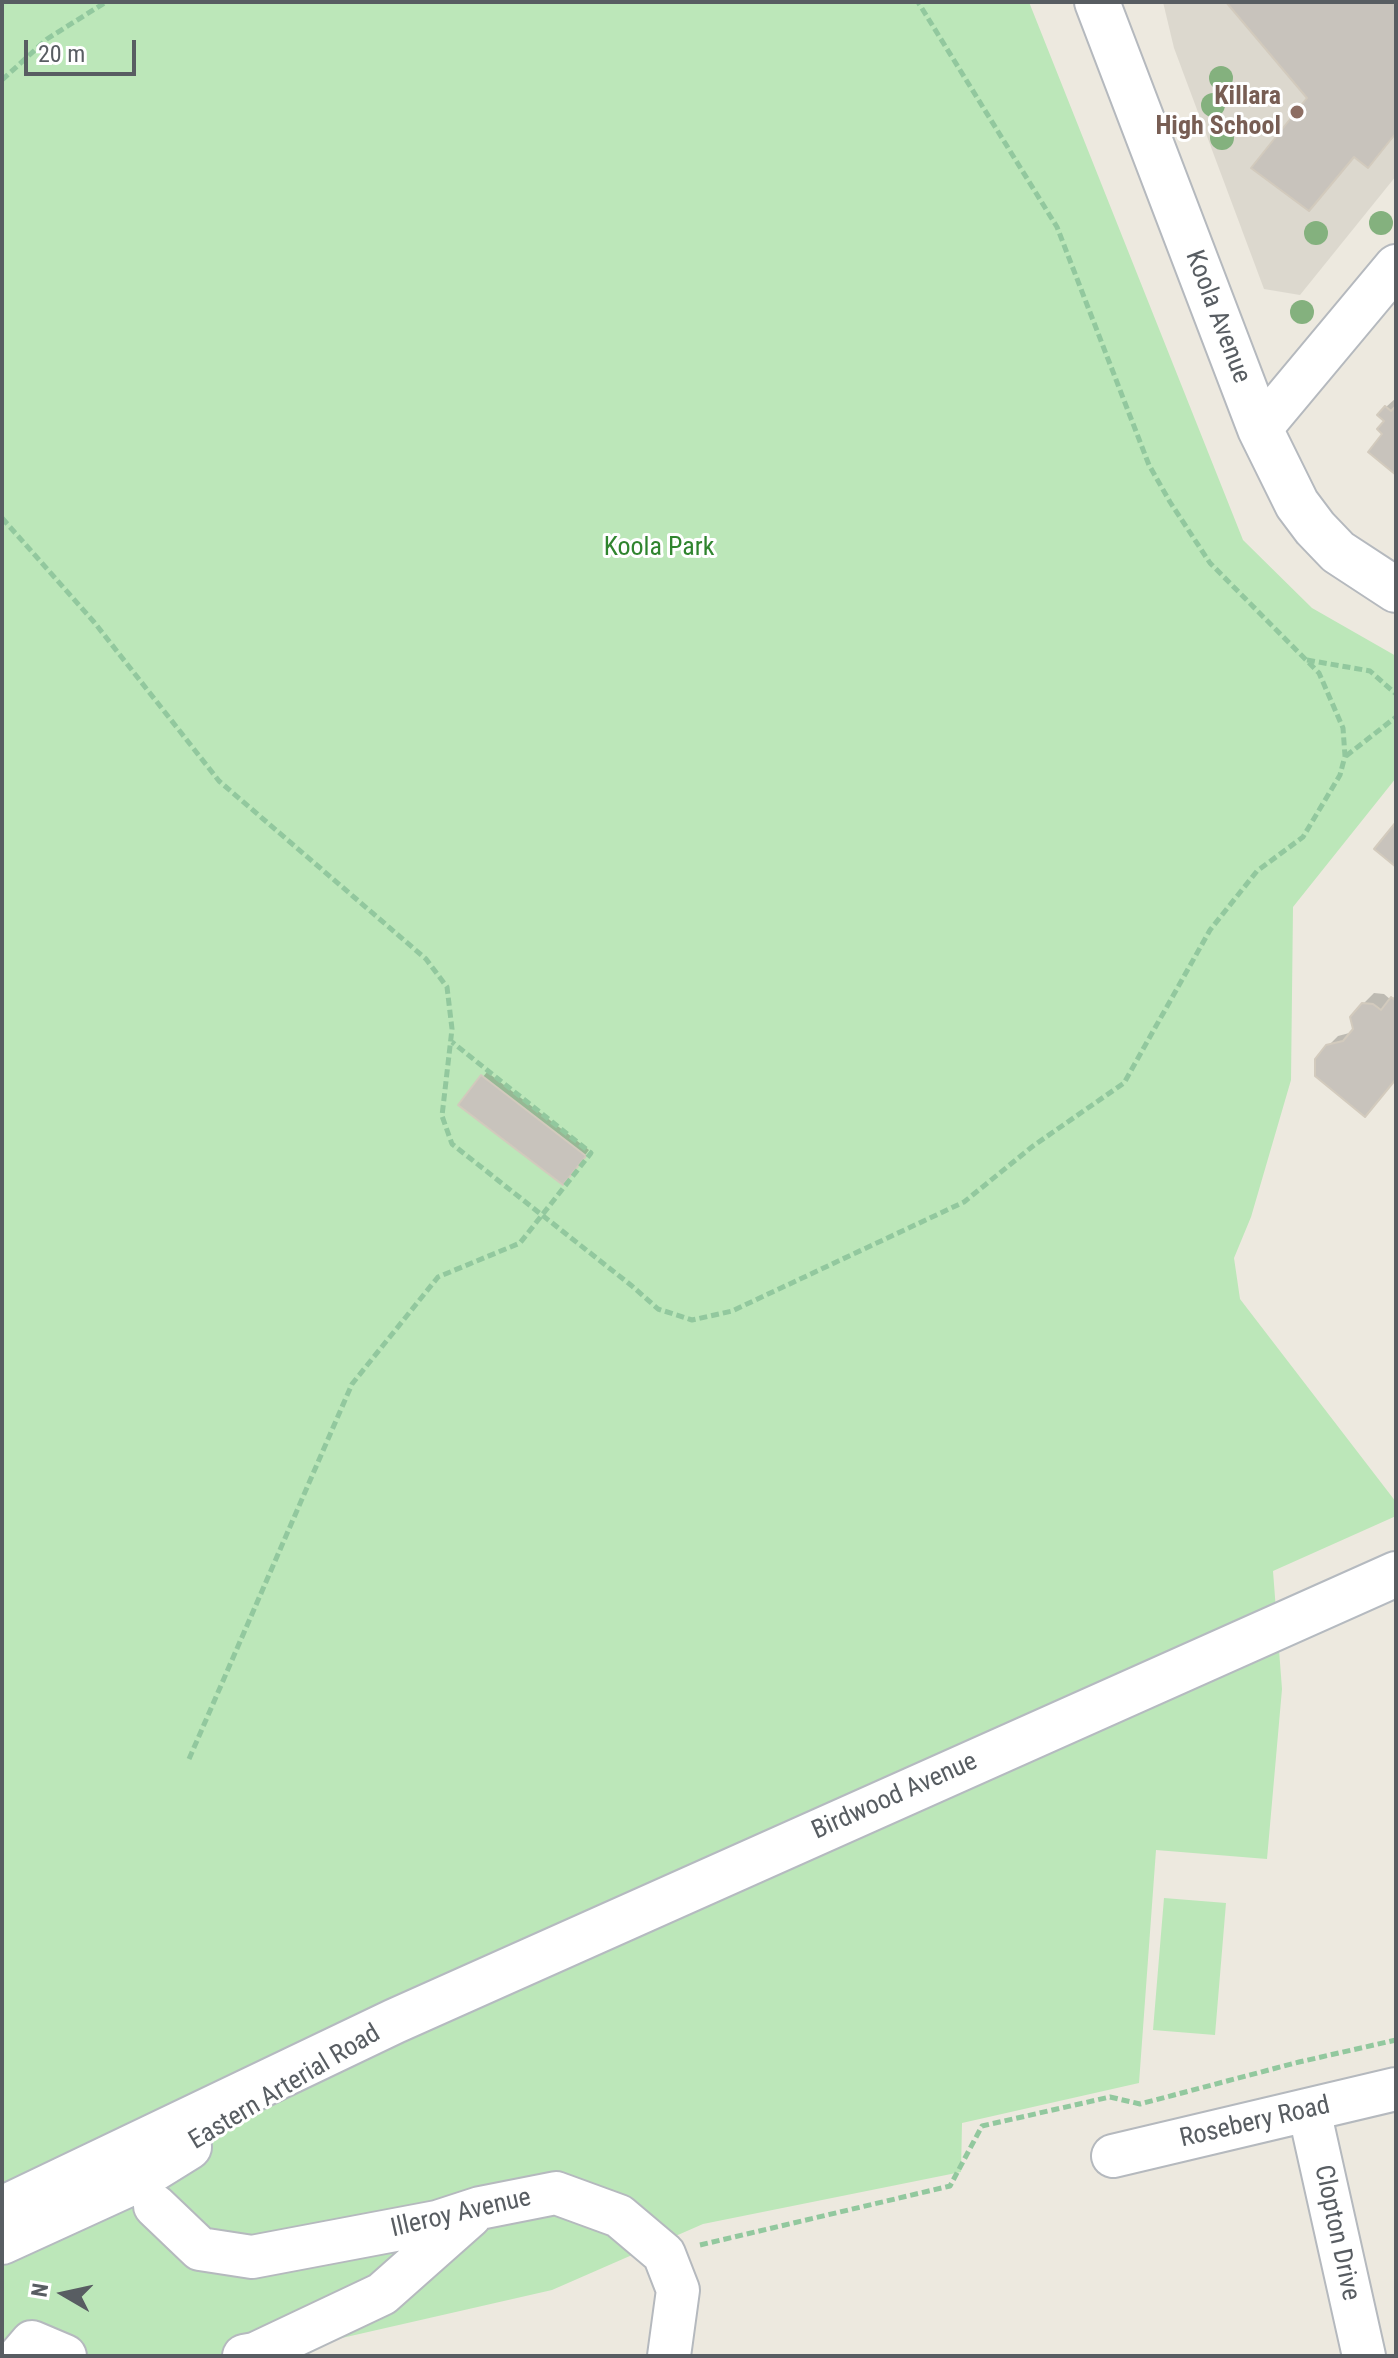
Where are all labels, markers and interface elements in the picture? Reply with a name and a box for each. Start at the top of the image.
scale bar [28,24,140,74]
text: 20 m [38,40,85,68]
place label: Killara High School [1155,81,1281,142]
marker: Killara High School [1288,103,1306,121]
street label: Koola Avenue [1177,246,1257,388]
park label: Koola Park [604,532,714,564]
street label: Birdwood Avenue [808,1747,982,1847]
street label: Eastern Arterial Road [184,2019,386,2157]
street label: Rosebery Road [1177,2091,1333,2155]
street label: Clopton Drive [1306,2163,1366,2303]
street label: Illeroy Avenue [388,2183,534,2245]
north arrow [24,2254,104,2334]
text: N [26,2282,53,2299]

